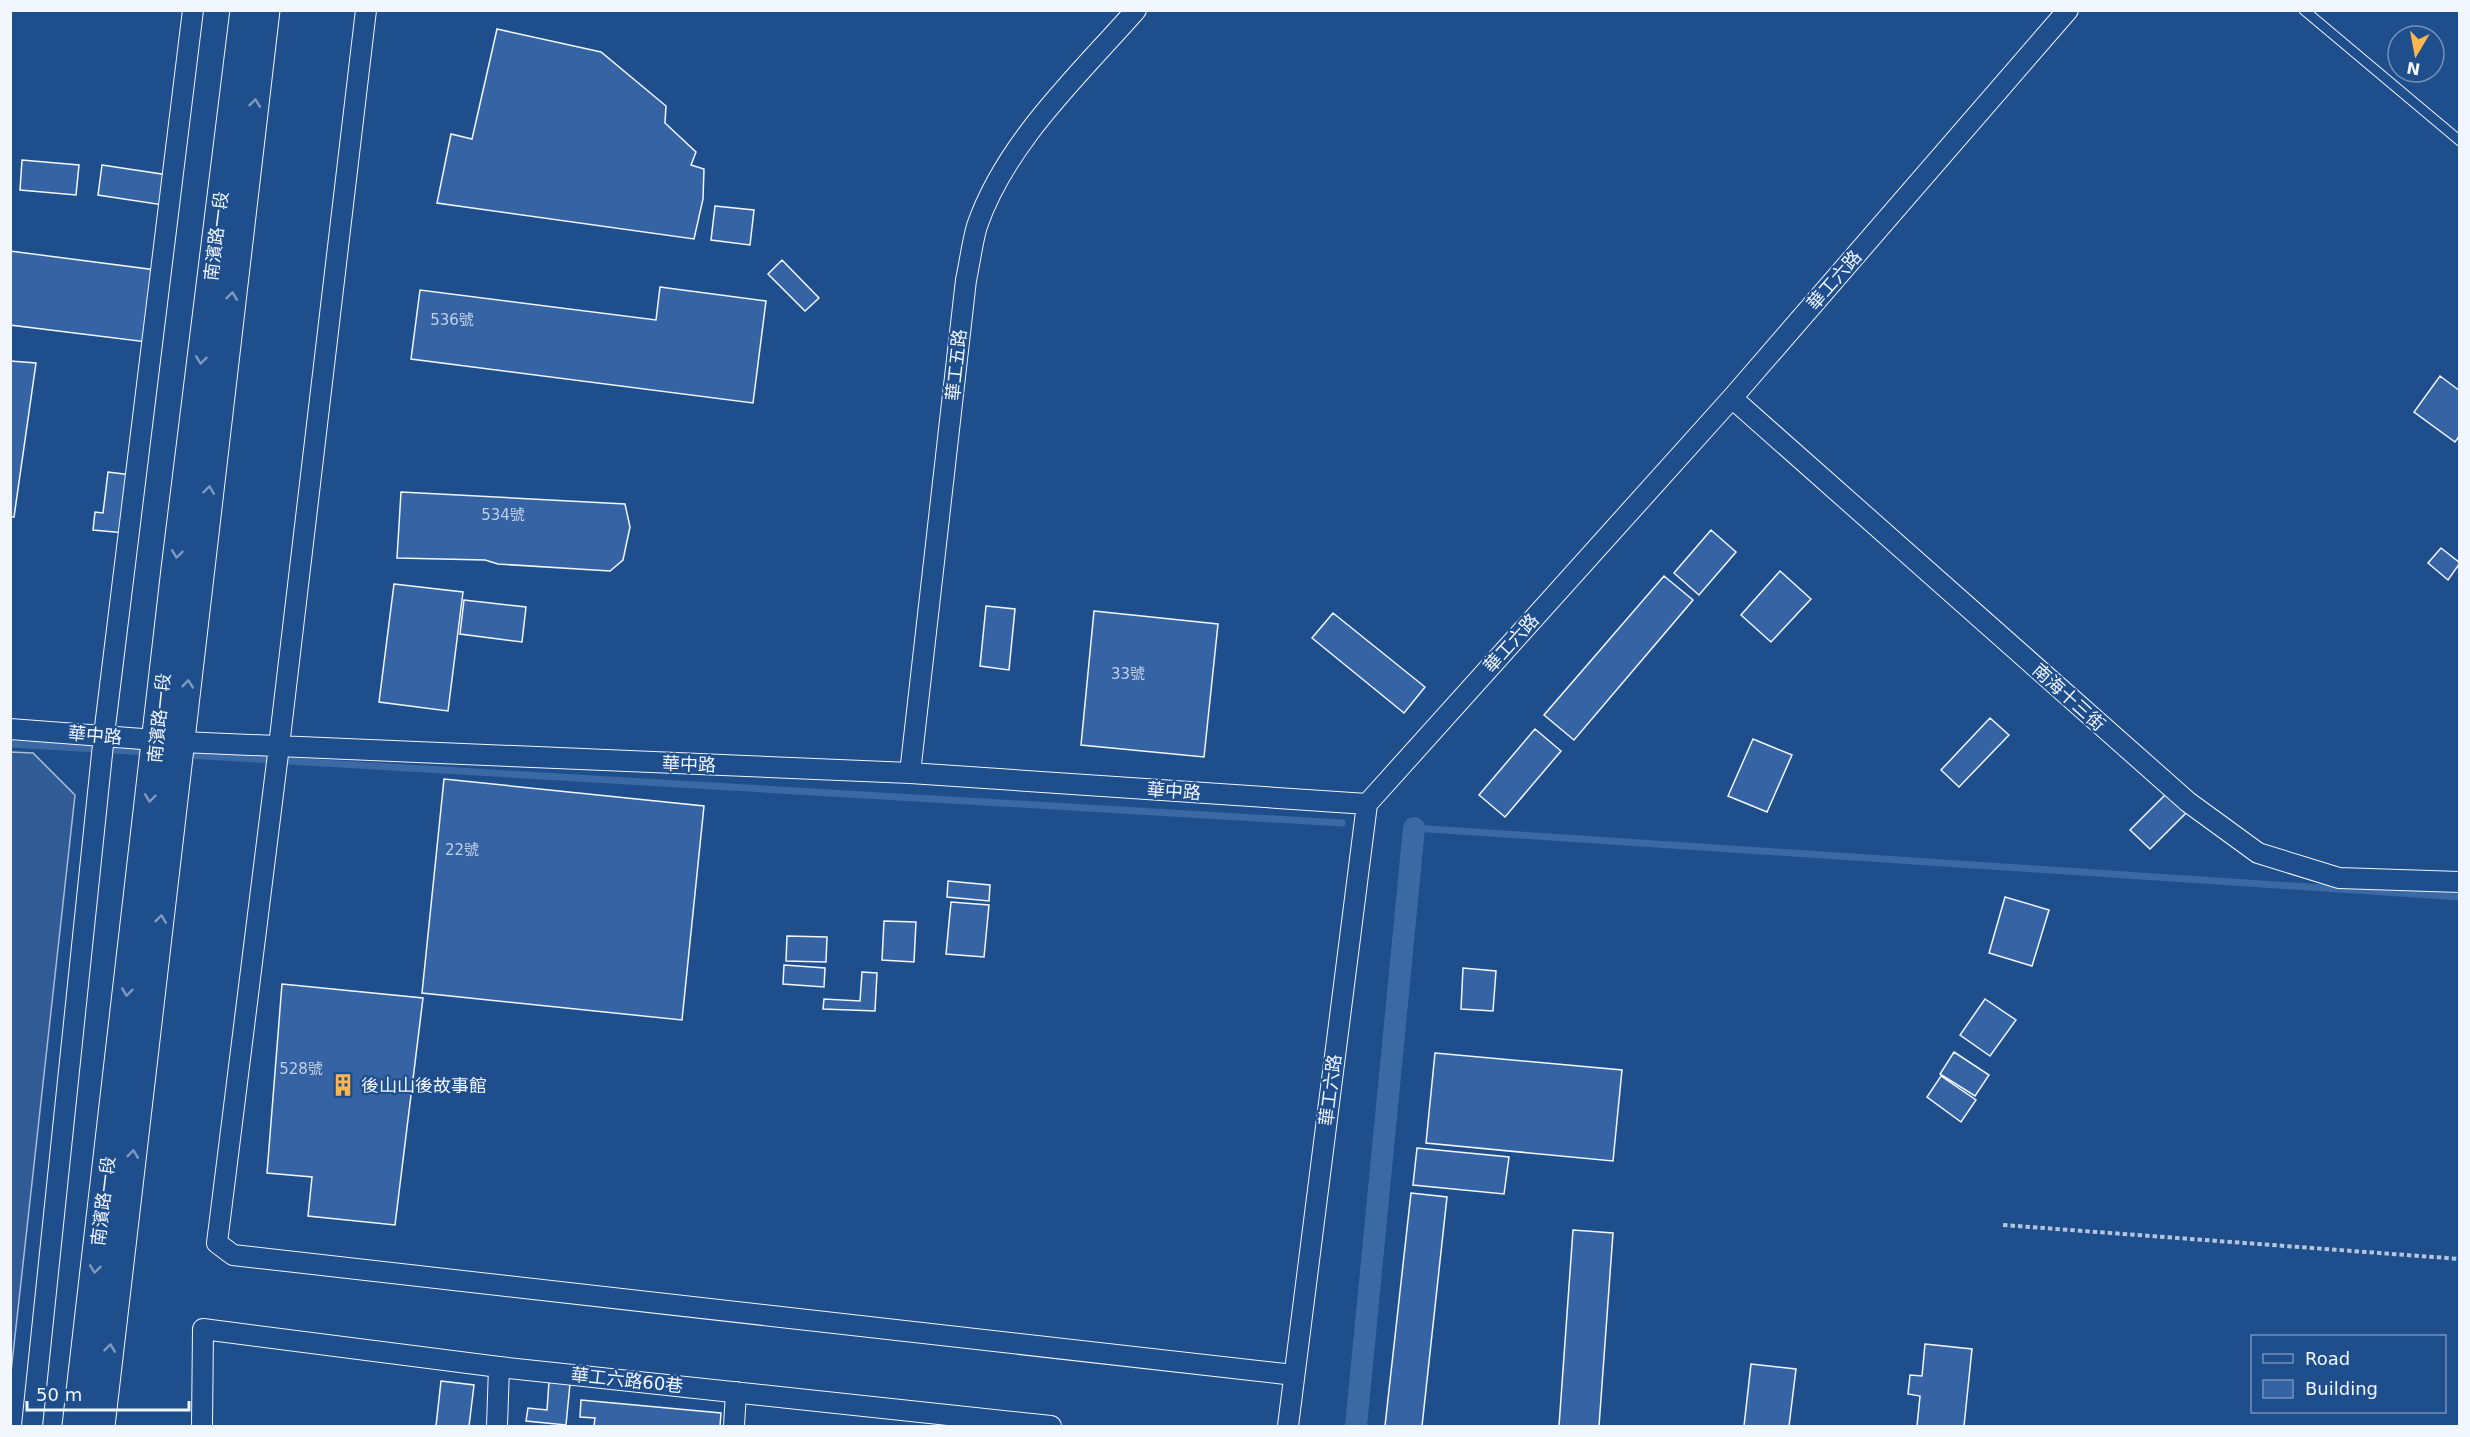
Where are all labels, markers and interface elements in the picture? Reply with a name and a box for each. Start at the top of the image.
north arrow [2386,24,2446,84]
text: N [2405,58,2422,79]
one-way arrow [249,98,261,107]
street label: 南濱路一段 [200,190,232,282]
street label: 華工六路 [1802,246,1866,314]
one-way arrow [225,292,238,301]
house number: 536號 [430,311,474,329]
street label: 華工五路 [942,328,970,402]
one-way arrow [195,356,208,365]
one-way arrow [202,486,215,495]
house number: 534號 [481,506,525,524]
one-way arrow [171,549,184,558]
street label: 華工六路 [1479,609,1543,677]
street label: 南海十三街 [2029,659,2109,735]
house number: 33號 [1111,665,1145,683]
street label: 南濱路一段 [144,672,174,764]
one-way arrow [181,679,194,689]
street label: 華中路 [67,722,123,748]
street label: 華中路 [662,753,716,775]
street label: 華中路 [1146,779,1202,803]
one-way arrow [144,794,157,803]
house number: 22號 [445,841,479,859]
one-way arrow [154,914,167,923]
one-way arrow [121,987,134,997]
street label: 華工六路 [1315,1053,1345,1127]
house number: 528號 [279,1060,323,1078]
building icon: 後山山後故事館 [330,1072,356,1098]
place label: 後山山後故事館 [361,1075,487,1096]
one-way arrow [126,1149,139,1159]
street label: 南濱路一段 [87,1155,119,1247]
one-way arrow [89,1265,101,1274]
legend [2251,1335,2446,1413]
one-way arrow [103,1343,116,1352]
text: Road [2305,1348,2350,1369]
street label: 華工六路60巷 [570,1364,684,1396]
scale bar [27,1374,189,1412]
text: Building [2305,1378,2378,1399]
text: 50 m [36,1384,82,1405]

